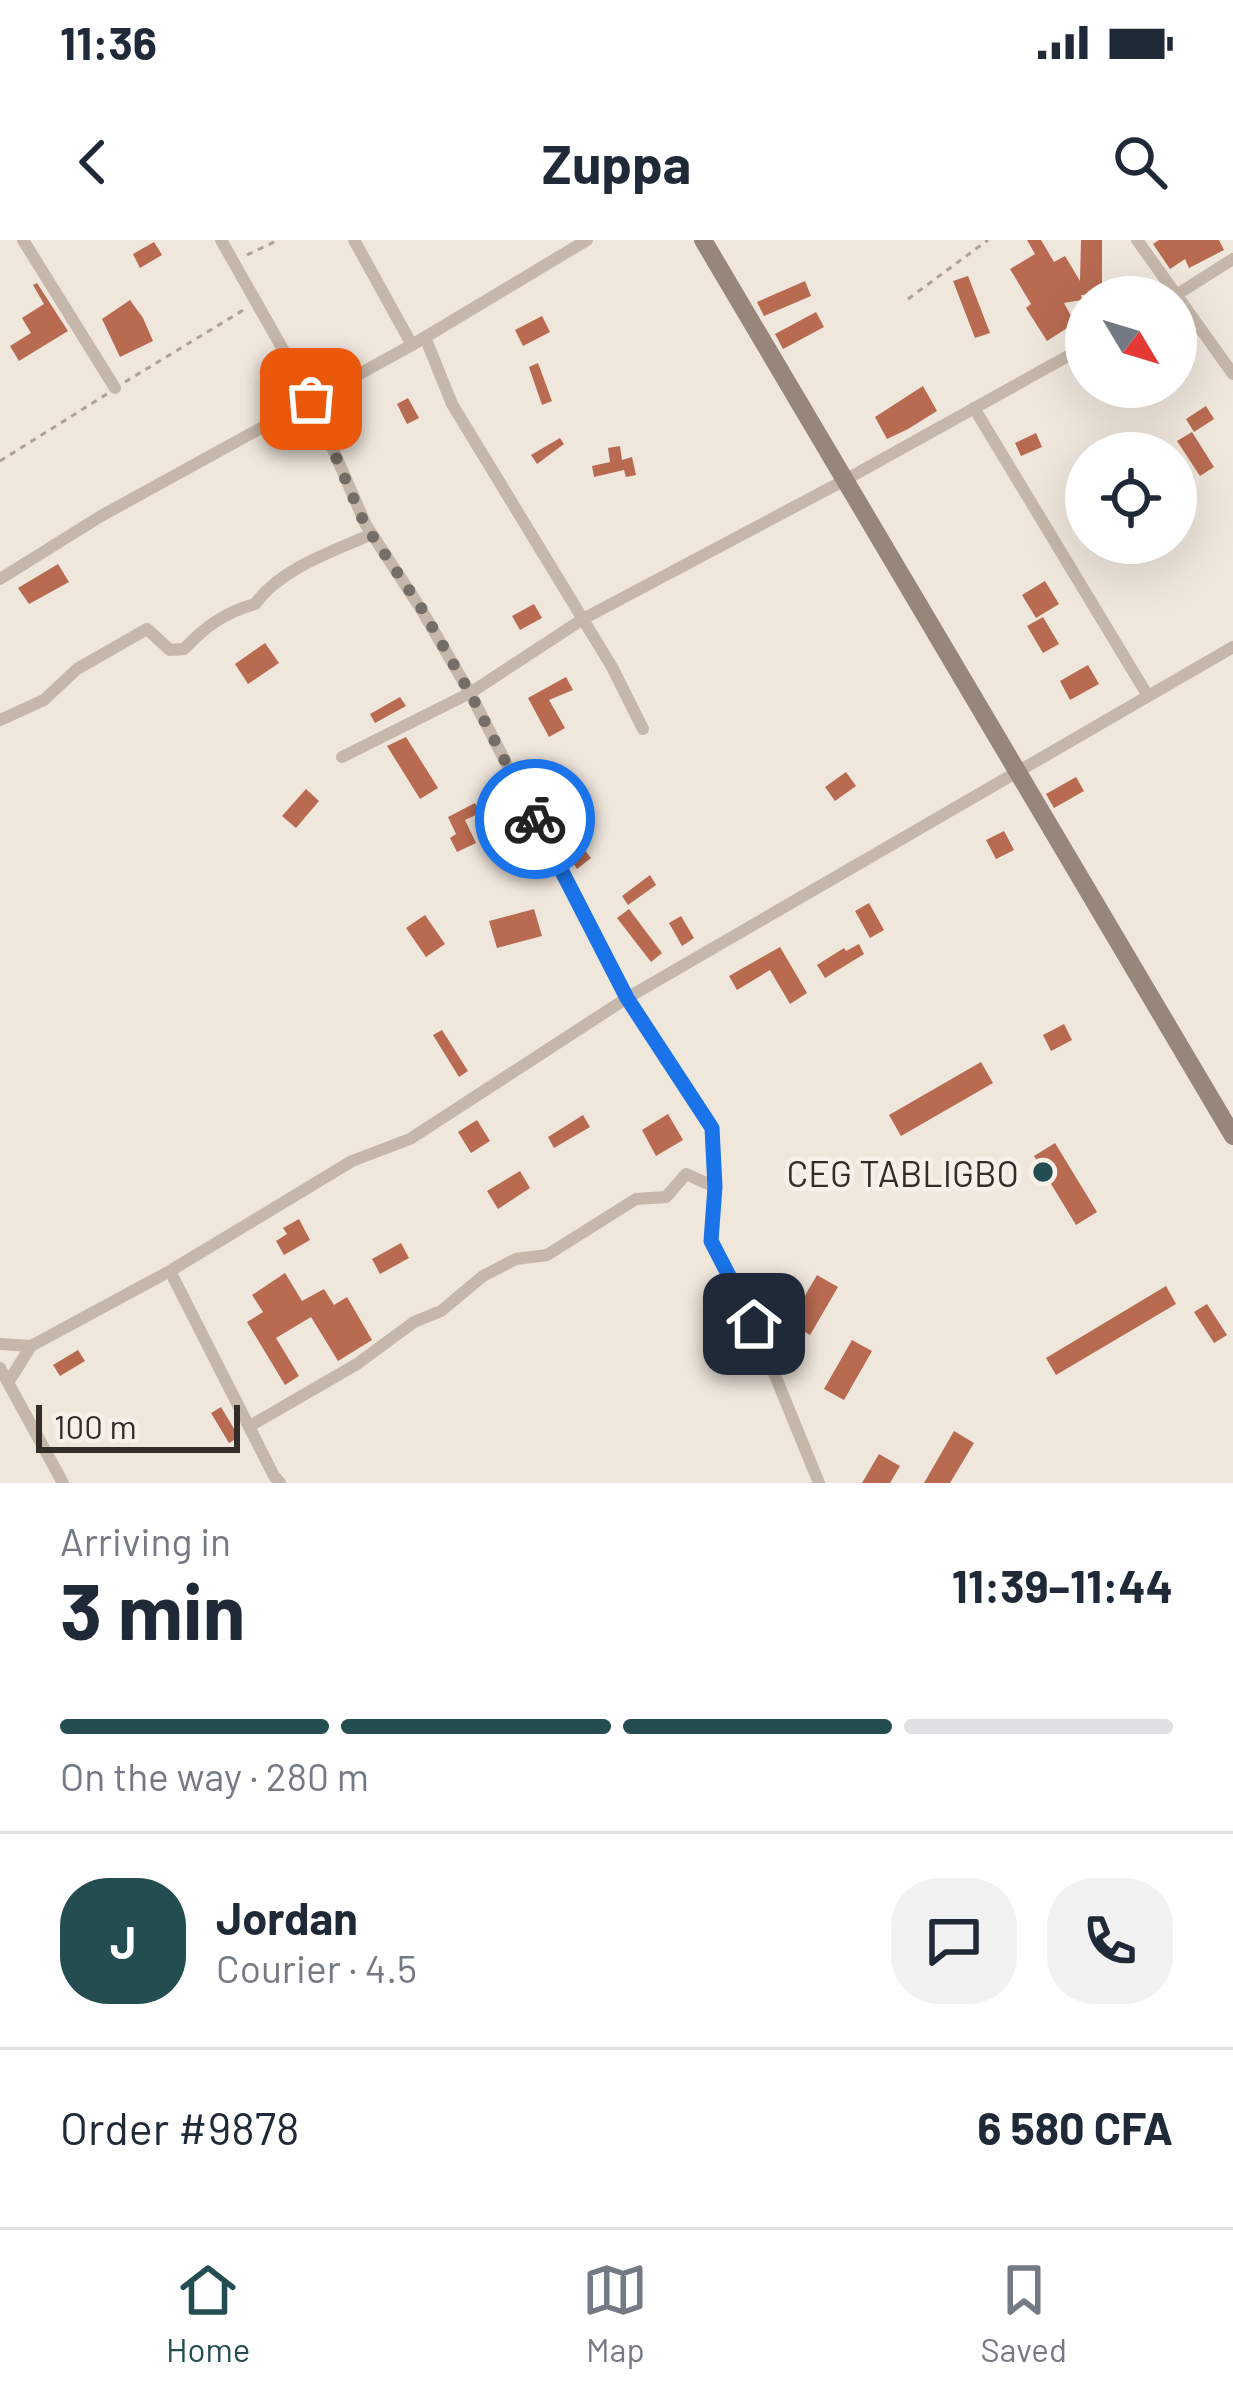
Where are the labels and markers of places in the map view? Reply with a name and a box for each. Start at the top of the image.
pin [260,348,362,450]
place label: CEG TABLIGBO [786,1151,1019,1194]
marker: CEG TABLIGBO [1030,1159,1056,1185]
pin [703,1273,805,1375]

